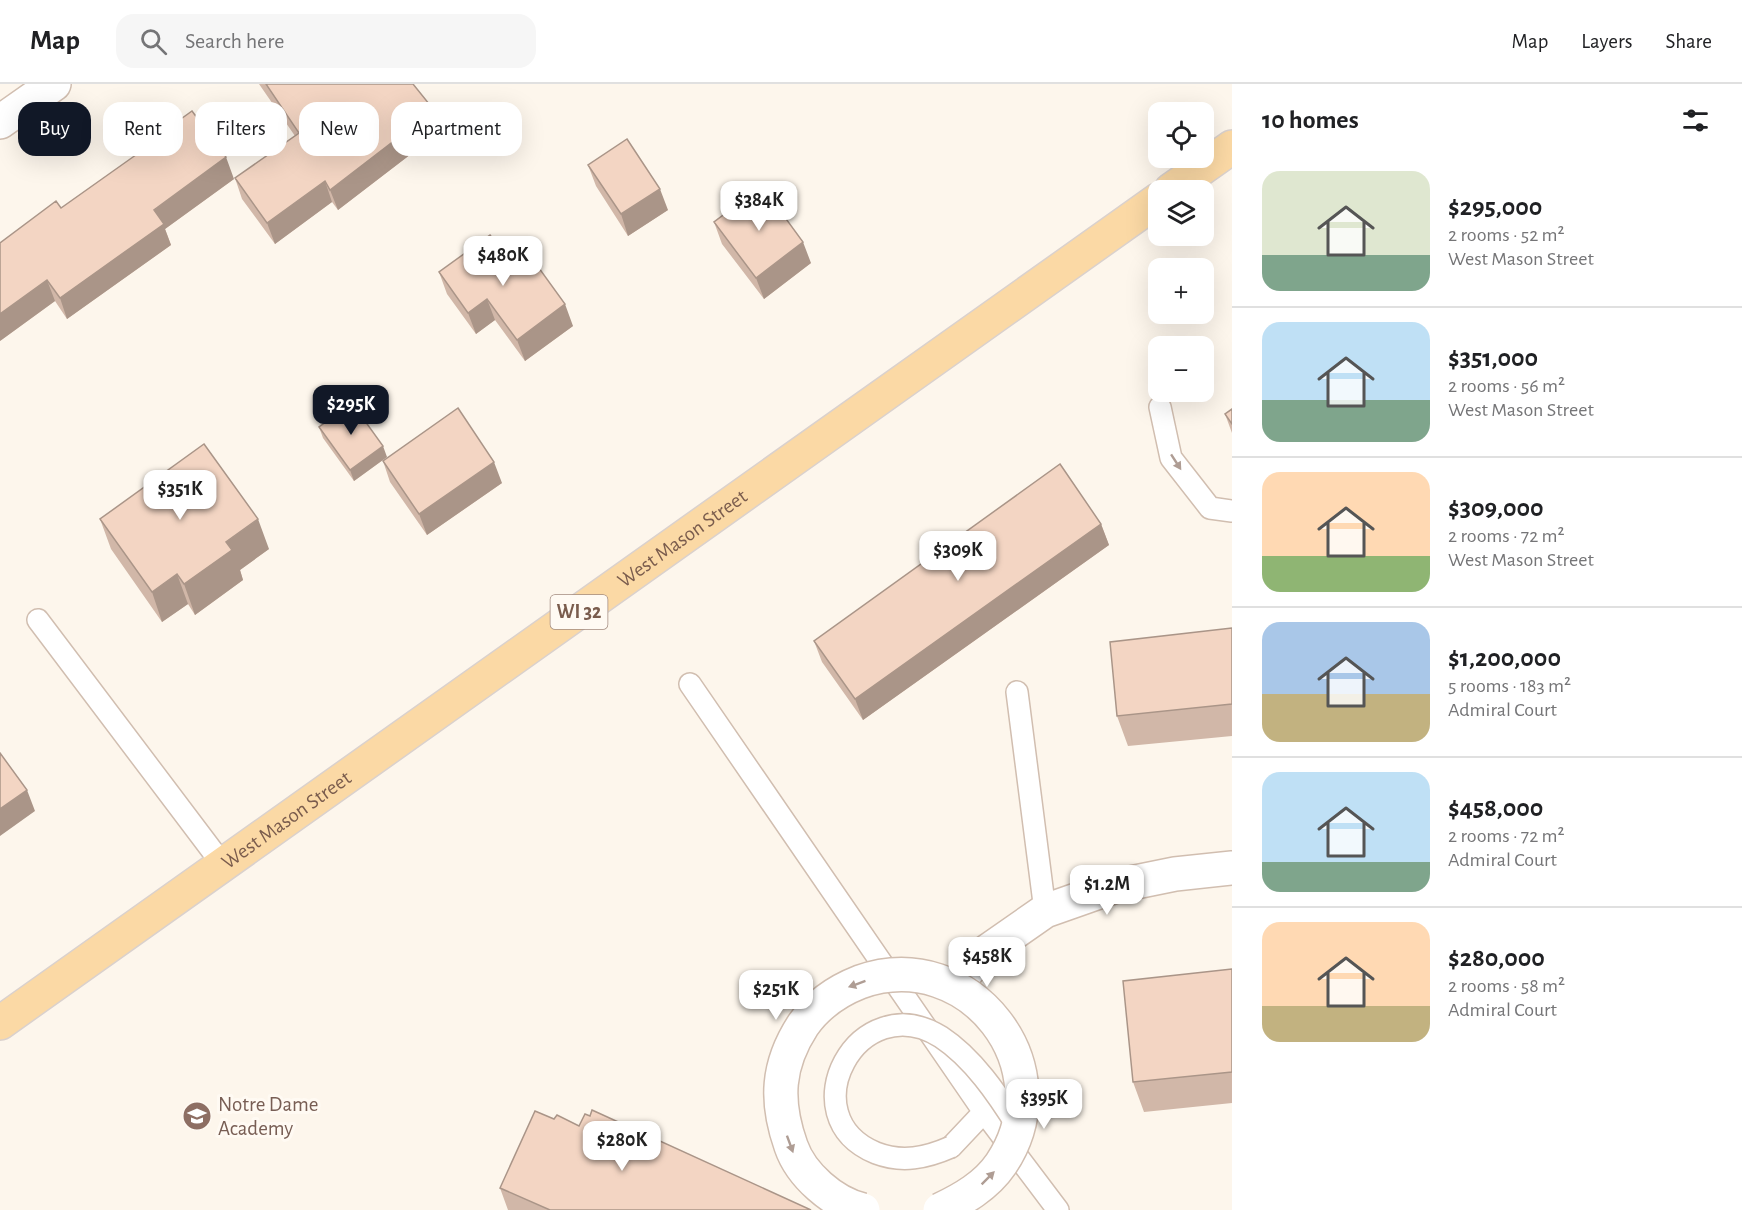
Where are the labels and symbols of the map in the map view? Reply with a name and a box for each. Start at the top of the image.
pin: $384K [717,181,801,232]
pin: $480K [461,236,545,287]
pin: $295K [309,385,393,436]
one-way arrow [1170,454,1182,470]
pin: $351K [138,470,222,521]
street label: West Mason Street [614,485,751,591]
pin: $309K [916,531,1000,582]
road number: WI 32 [550,595,608,629]
street label: West Mason Street [218,767,355,873]
pin: $1.2M [1065,865,1149,916]
pin: $458K [945,937,1029,988]
pin: $251K [734,970,818,1021]
one-way arrow [848,979,866,989]
pin: $395K [1002,1079,1086,1130]
place label: Notre Dame Academy [218,1094,318,1139]
school or university icon: Notre Dame Academy [181,1100,213,1132]
pin: $280K [580,1121,664,1172]
one-way arrow [786,1135,796,1153]
one-way arrow [980,1171,994,1185]

